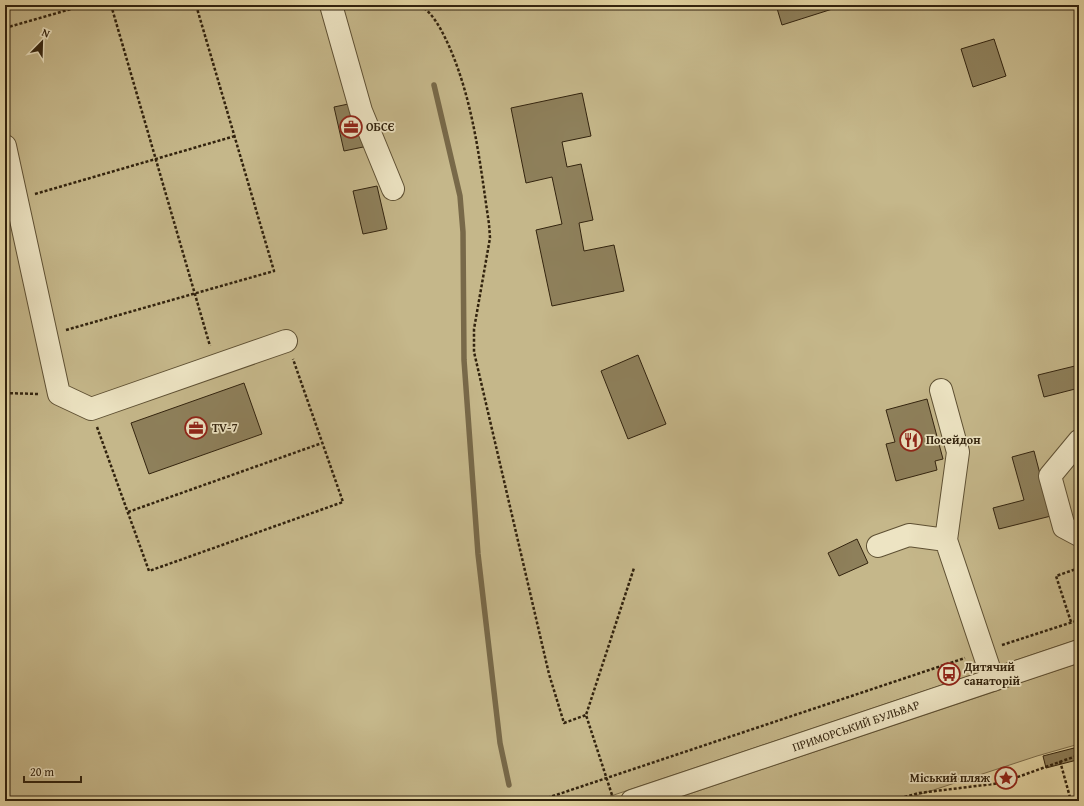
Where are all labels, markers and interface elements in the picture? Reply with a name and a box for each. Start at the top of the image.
north arrow [22,22,62,62]
text: N [39,24,53,42]
office icon: ОБСЄ [338,114,364,140]
place label: ОБСЄ [366,118,395,135]
office icon: TV-7 [183,415,209,441]
place label: TV-7 [212,419,238,436]
restaurant icon: Посейдон [898,427,924,453]
place label: Посейдон [926,431,981,448]
place label: Дитячий санаторій [963,658,1021,689]
bus stop icon: Дитячий санаторій [936,661,962,687]
street label: ПРИМОРСЬКИЙ БУЛЬВАР [790,696,922,755]
scale bar [24,758,81,784]
text: 20 m [30,763,54,780]
place icon: Міський пляж [993,765,1019,791]
place label: Міський пляж [910,769,990,786]

